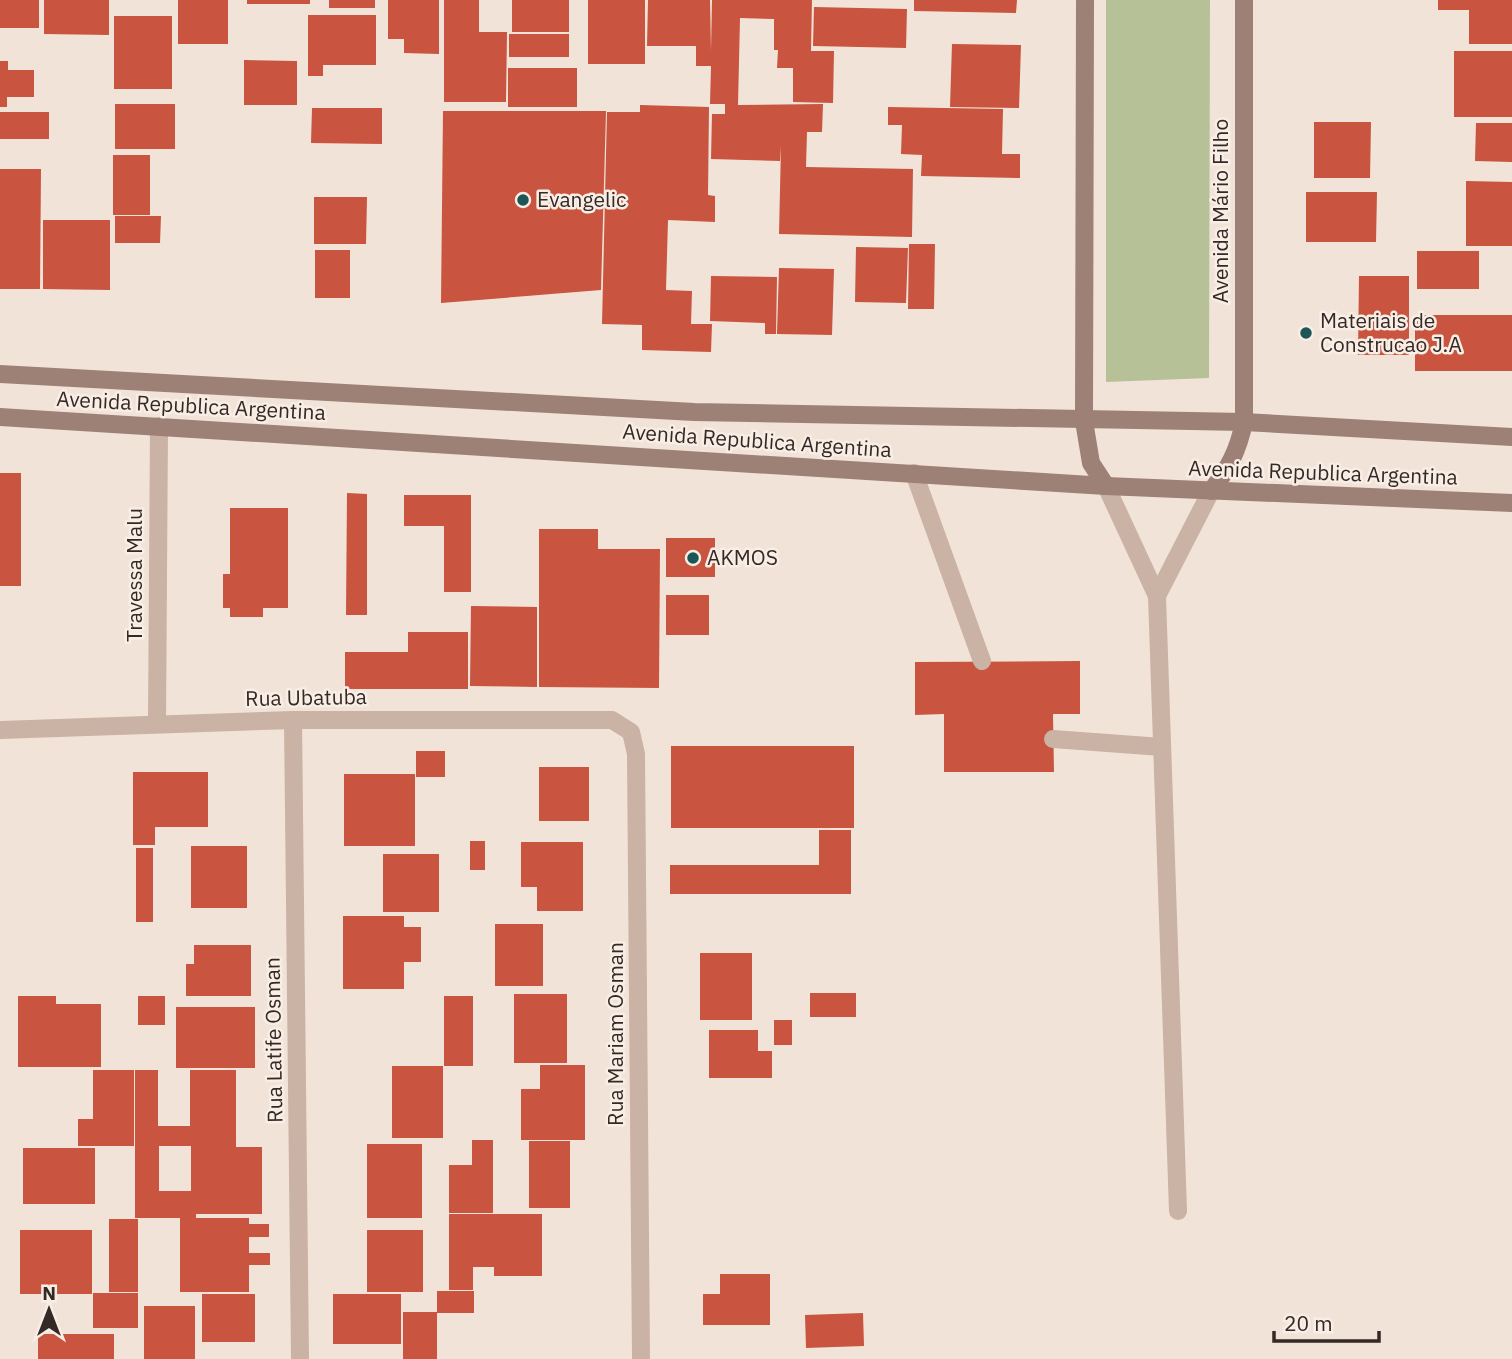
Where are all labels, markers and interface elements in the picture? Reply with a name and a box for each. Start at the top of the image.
street label: Avenida Mário Filho [1206,119,1234,303]
place label: Evangelic [537,185,627,213]
marker: Evangelic [515,192,531,208]
place label: Materiais de Construcao J.A [1320,306,1462,358]
marker: Materiais de Construcao J.A [1298,325,1314,341]
street label: Avenida Republica Argentina [56,384,326,426]
street label: Avenida Republica Argentina [622,417,893,463]
street label: Avenida Republica Argentina [1188,453,1458,491]
street label: Travessa Malu [120,508,148,642]
place label: AKMOS [707,543,778,571]
marker: AKMOS [685,550,701,566]
street label: Rua Ubatuba [245,682,367,712]
street label: Rua Mariam Osman [601,942,629,1126]
street label: Rua Latife Osman [258,957,288,1123]
north arrow [14,1275,84,1345]
text: N [42,1281,56,1305]
scale bar [1274,1300,1379,1344]
text: 20 m [1284,1309,1333,1337]

